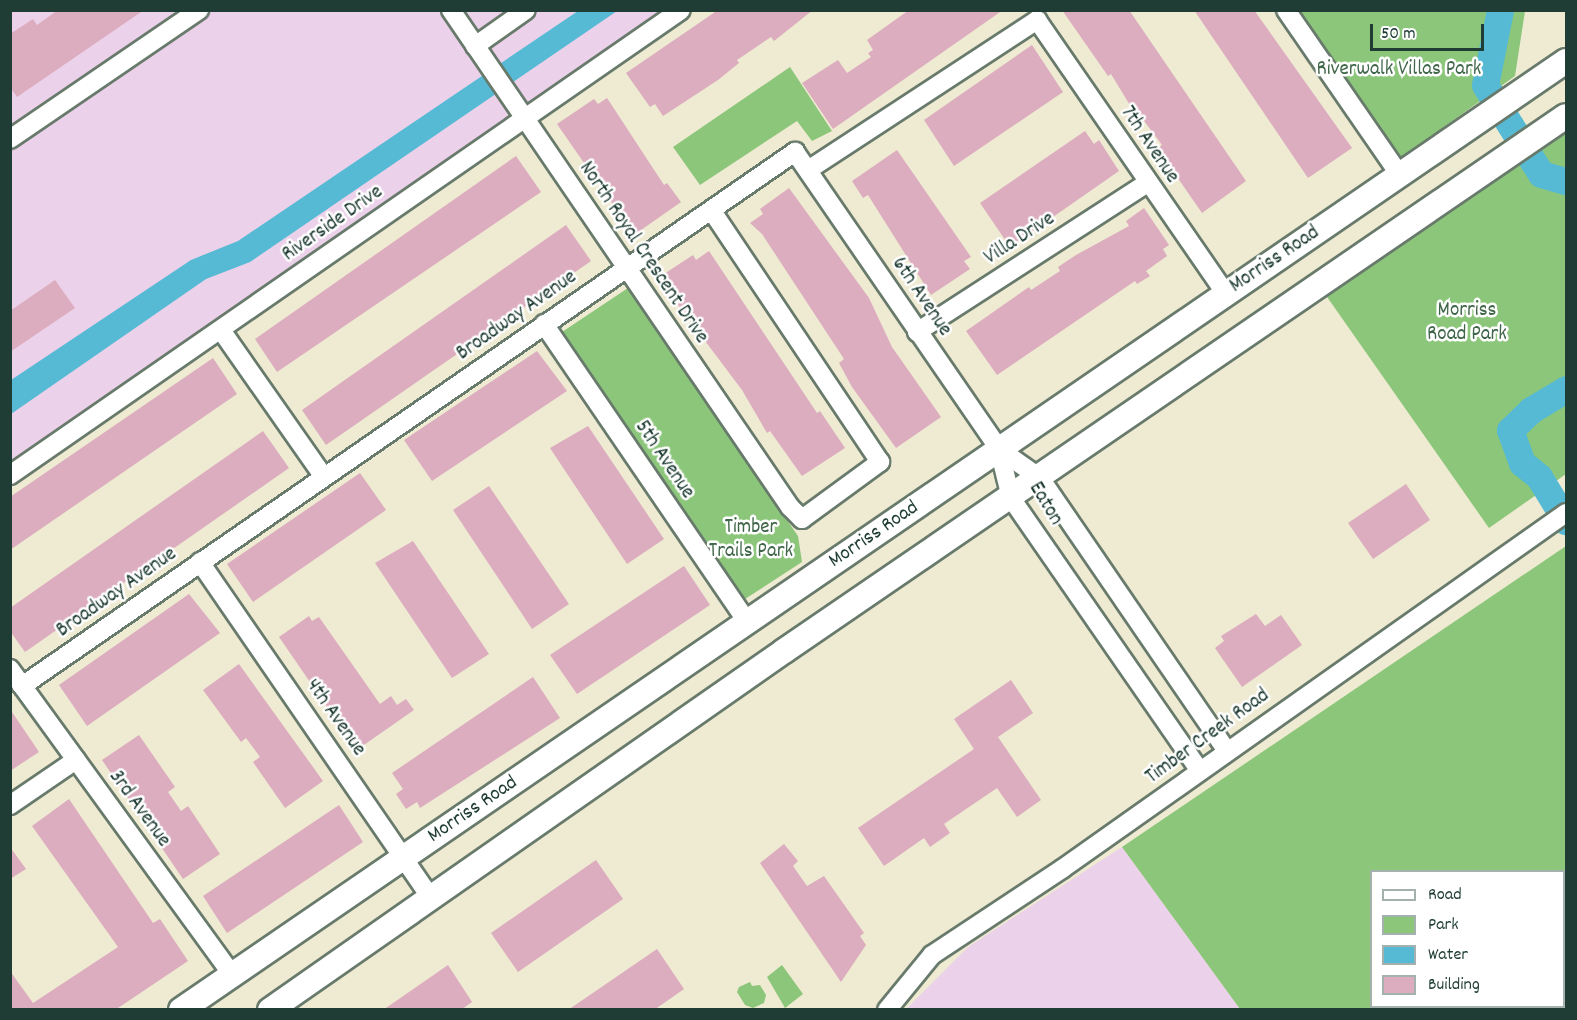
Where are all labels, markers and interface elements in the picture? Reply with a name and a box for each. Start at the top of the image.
scale bar [1373,12,1487,50]
text: 50 m [1381,22,1416,47]
park label: Riverwalk Villas Park [1317,57,1481,83]
street label: 7th Avenue [1114,102,1184,188]
street label: North Royal Crescent Drive [573,157,713,349]
street label: Riverside Drive [278,180,388,268]
street label: Villa Drive [980,207,1060,271]
street label: Morriss Road [1225,221,1325,299]
street label: 6th Avenue [885,253,957,341]
street label: Broadway Avenue [452,265,582,367]
park label: Morriss Road Park [1427,298,1507,348]
street label: 5th Avenue [629,416,699,504]
street label: Eaton [1022,478,1068,530]
street label: Morriss Road [824,496,924,574]
park label: Timber Trails Park [709,515,793,565]
street label: Broadway Avenue [52,542,182,644]
street label: 4th Avenue [299,675,371,761]
street label: Timber Creek Road [1141,684,1275,790]
street label: 3rd Avenue [103,766,175,852]
street label: Morriss Road [423,771,523,849]
legend [1370,870,1565,1008]
text: Road [1428,883,1462,908]
text: Park [1428,913,1459,938]
text: Water [1428,943,1468,968]
text: Building [1428,973,1480,998]

